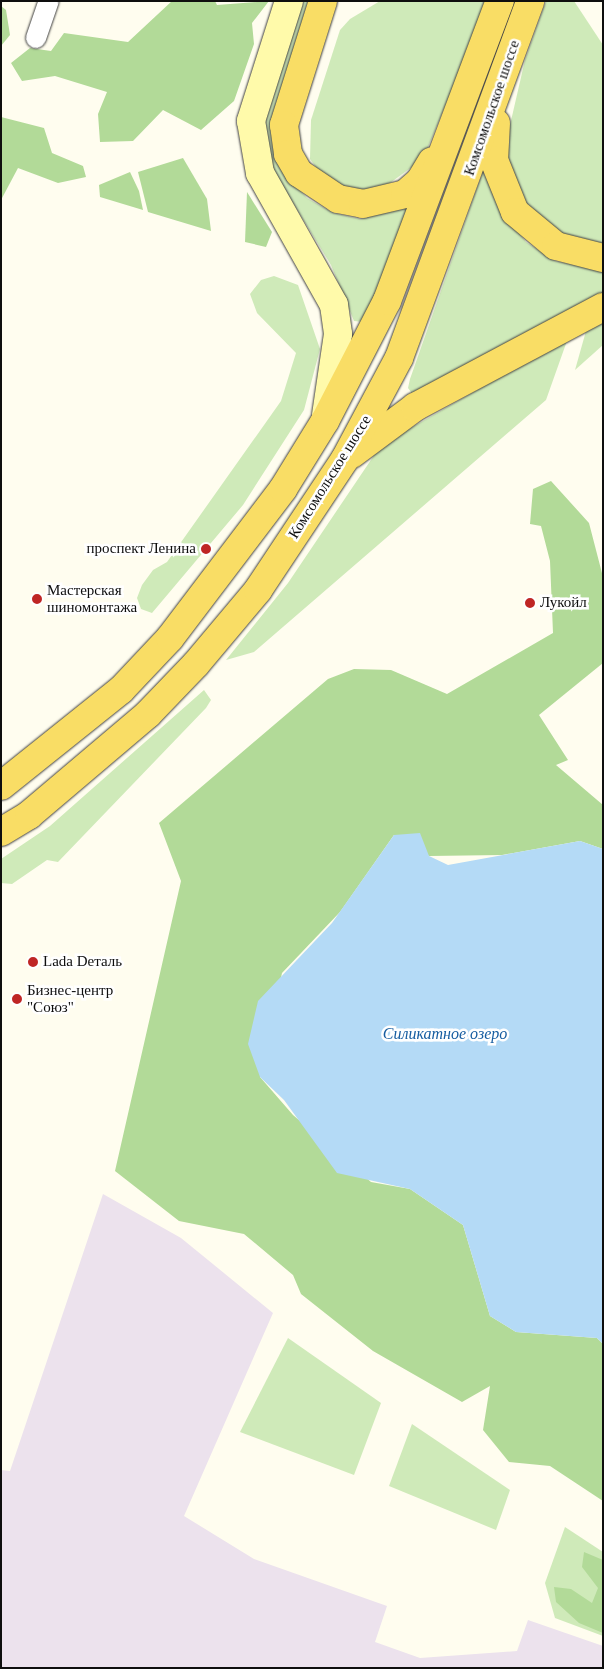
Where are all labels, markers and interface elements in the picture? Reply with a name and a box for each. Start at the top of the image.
street label: Комсомольское шоссе [460,38,524,178]
street label: Комсомольское шоссе [285,412,375,542]
place label: проспект Ленина [86,540,196,558]
marker: проспект Ленина [200,543,212,555]
place label: Мастерская шиномонтажа [47,581,137,616]
marker: Мастерская шиномонтажа [31,593,43,605]
place label: Лукойл [540,594,587,612]
marker: Лукойл [524,597,536,609]
place label: Lada Dеталь [43,953,122,971]
marker: Lada Dеталь [27,956,39,968]
place label: Бизнес-центр "Союз" [27,981,113,1016]
marker: Бизнес-центр "Союз" [11,993,23,1005]
water label: Силикатное озеро [383,1024,507,1044]

